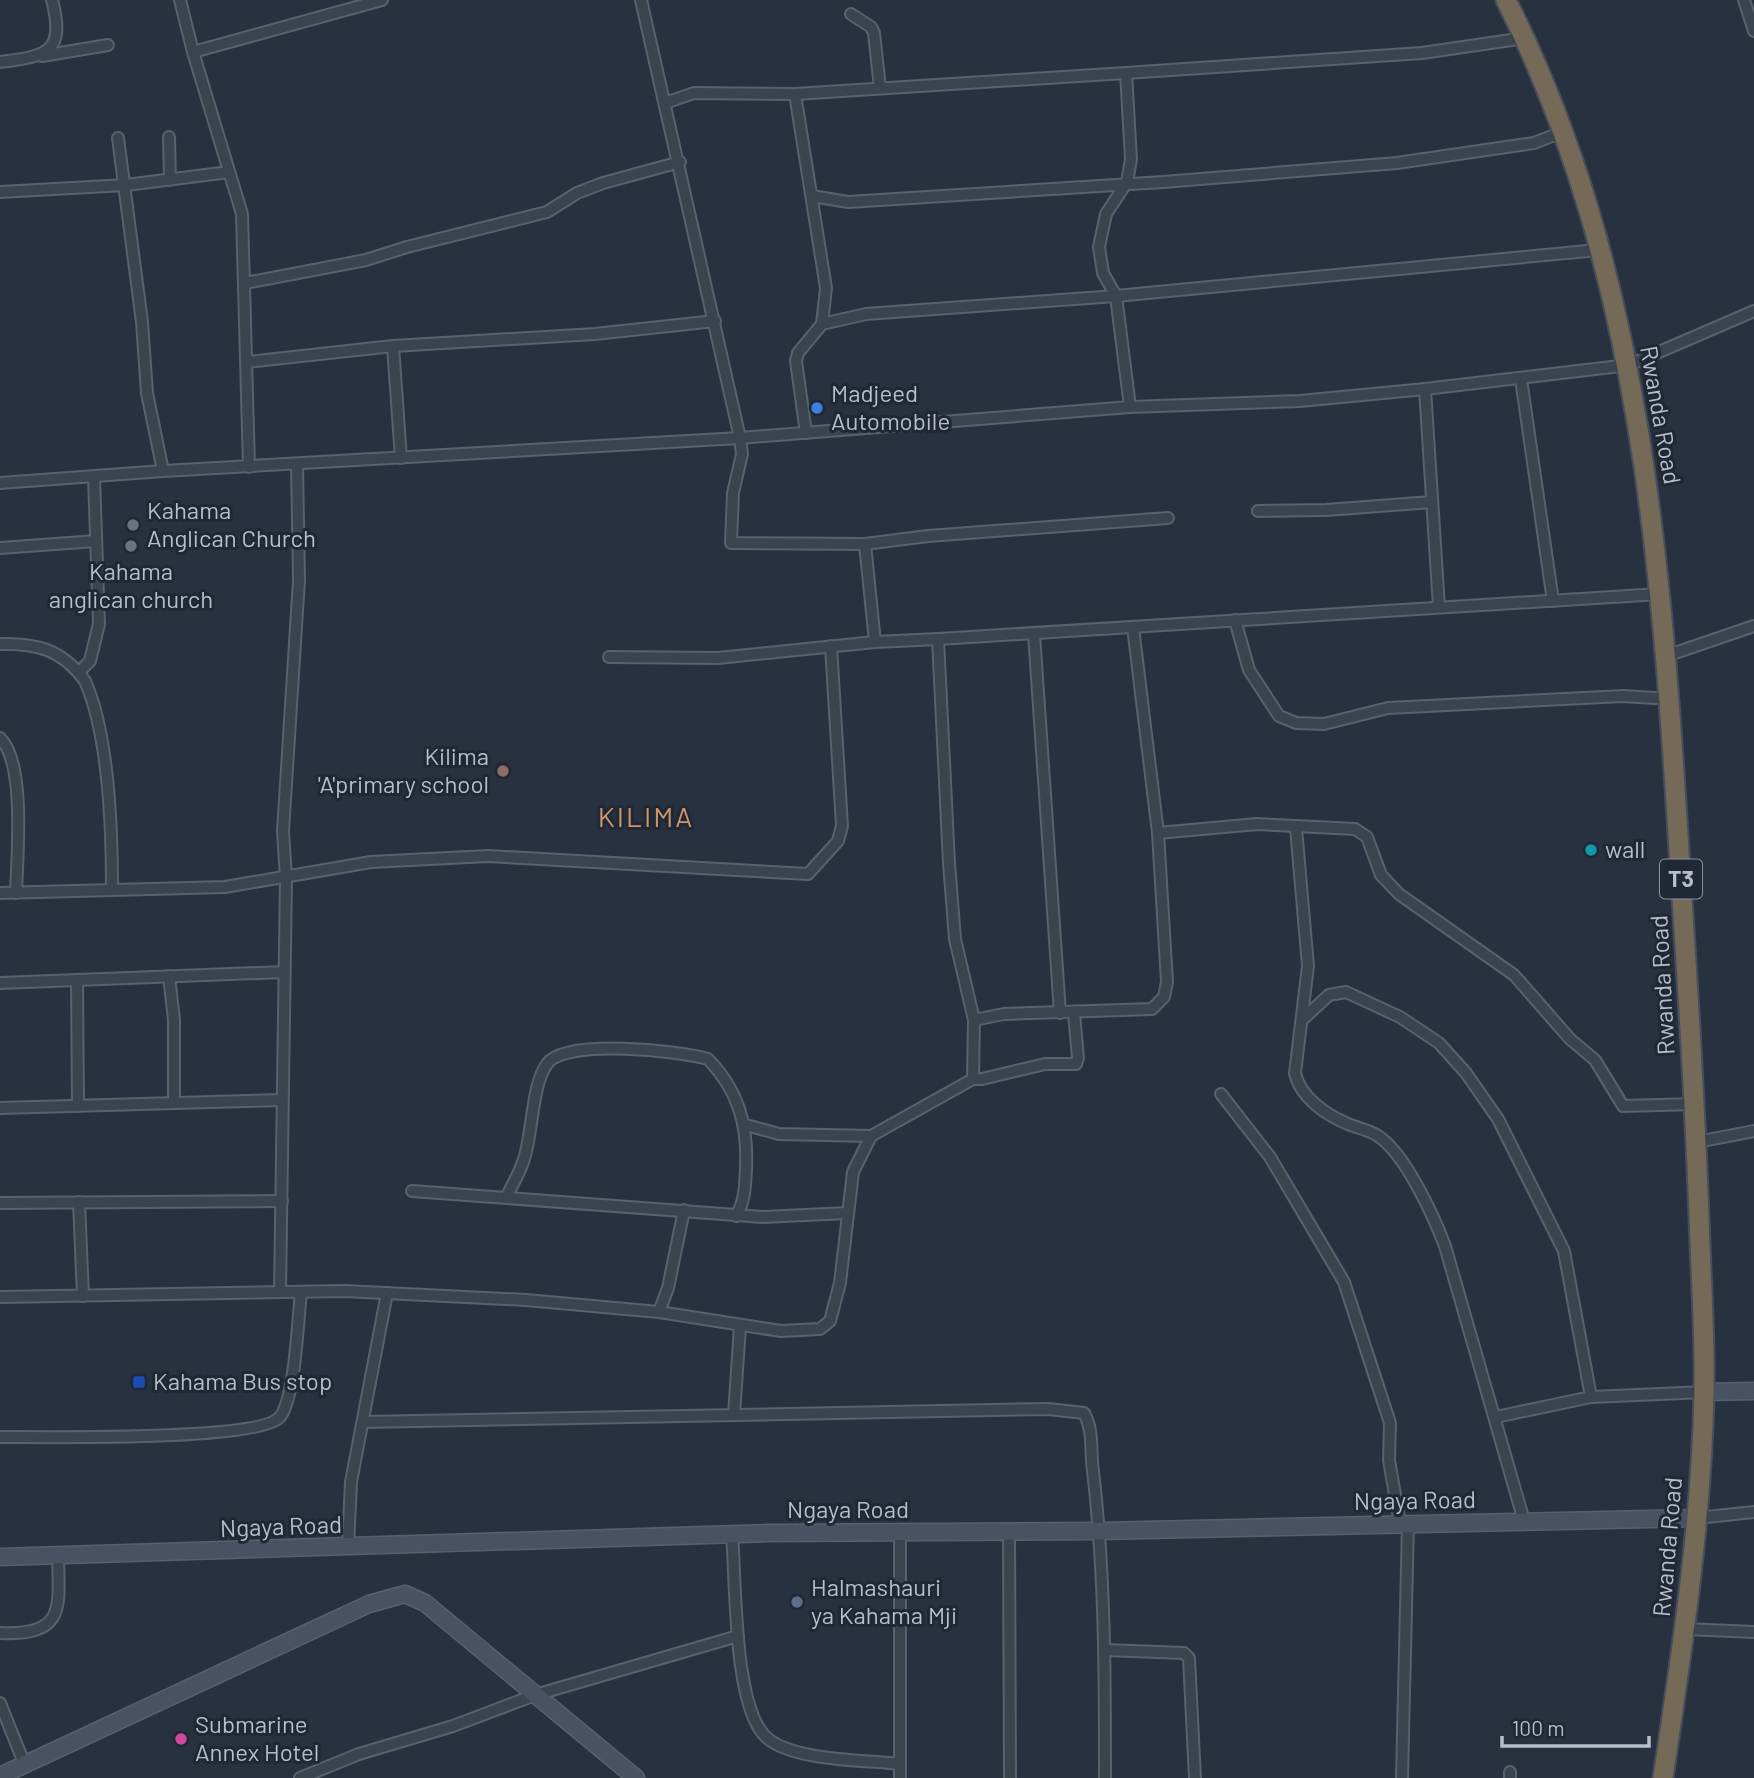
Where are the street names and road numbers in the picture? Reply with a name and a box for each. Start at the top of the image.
street label: Rwanda Road [1635,343,1688,486]
road number: T3 [1660,860,1702,898]
street label: Rwanda Road [1643,914,1680,1056]
street label: Rwanda Road [1646,1476,1687,1618]
street label: Ngaya Road [1354,1484,1476,1515]
street label: Ngaya Road [787,1494,909,1523]
street label: Ngaya Road [219,1509,342,1542]

